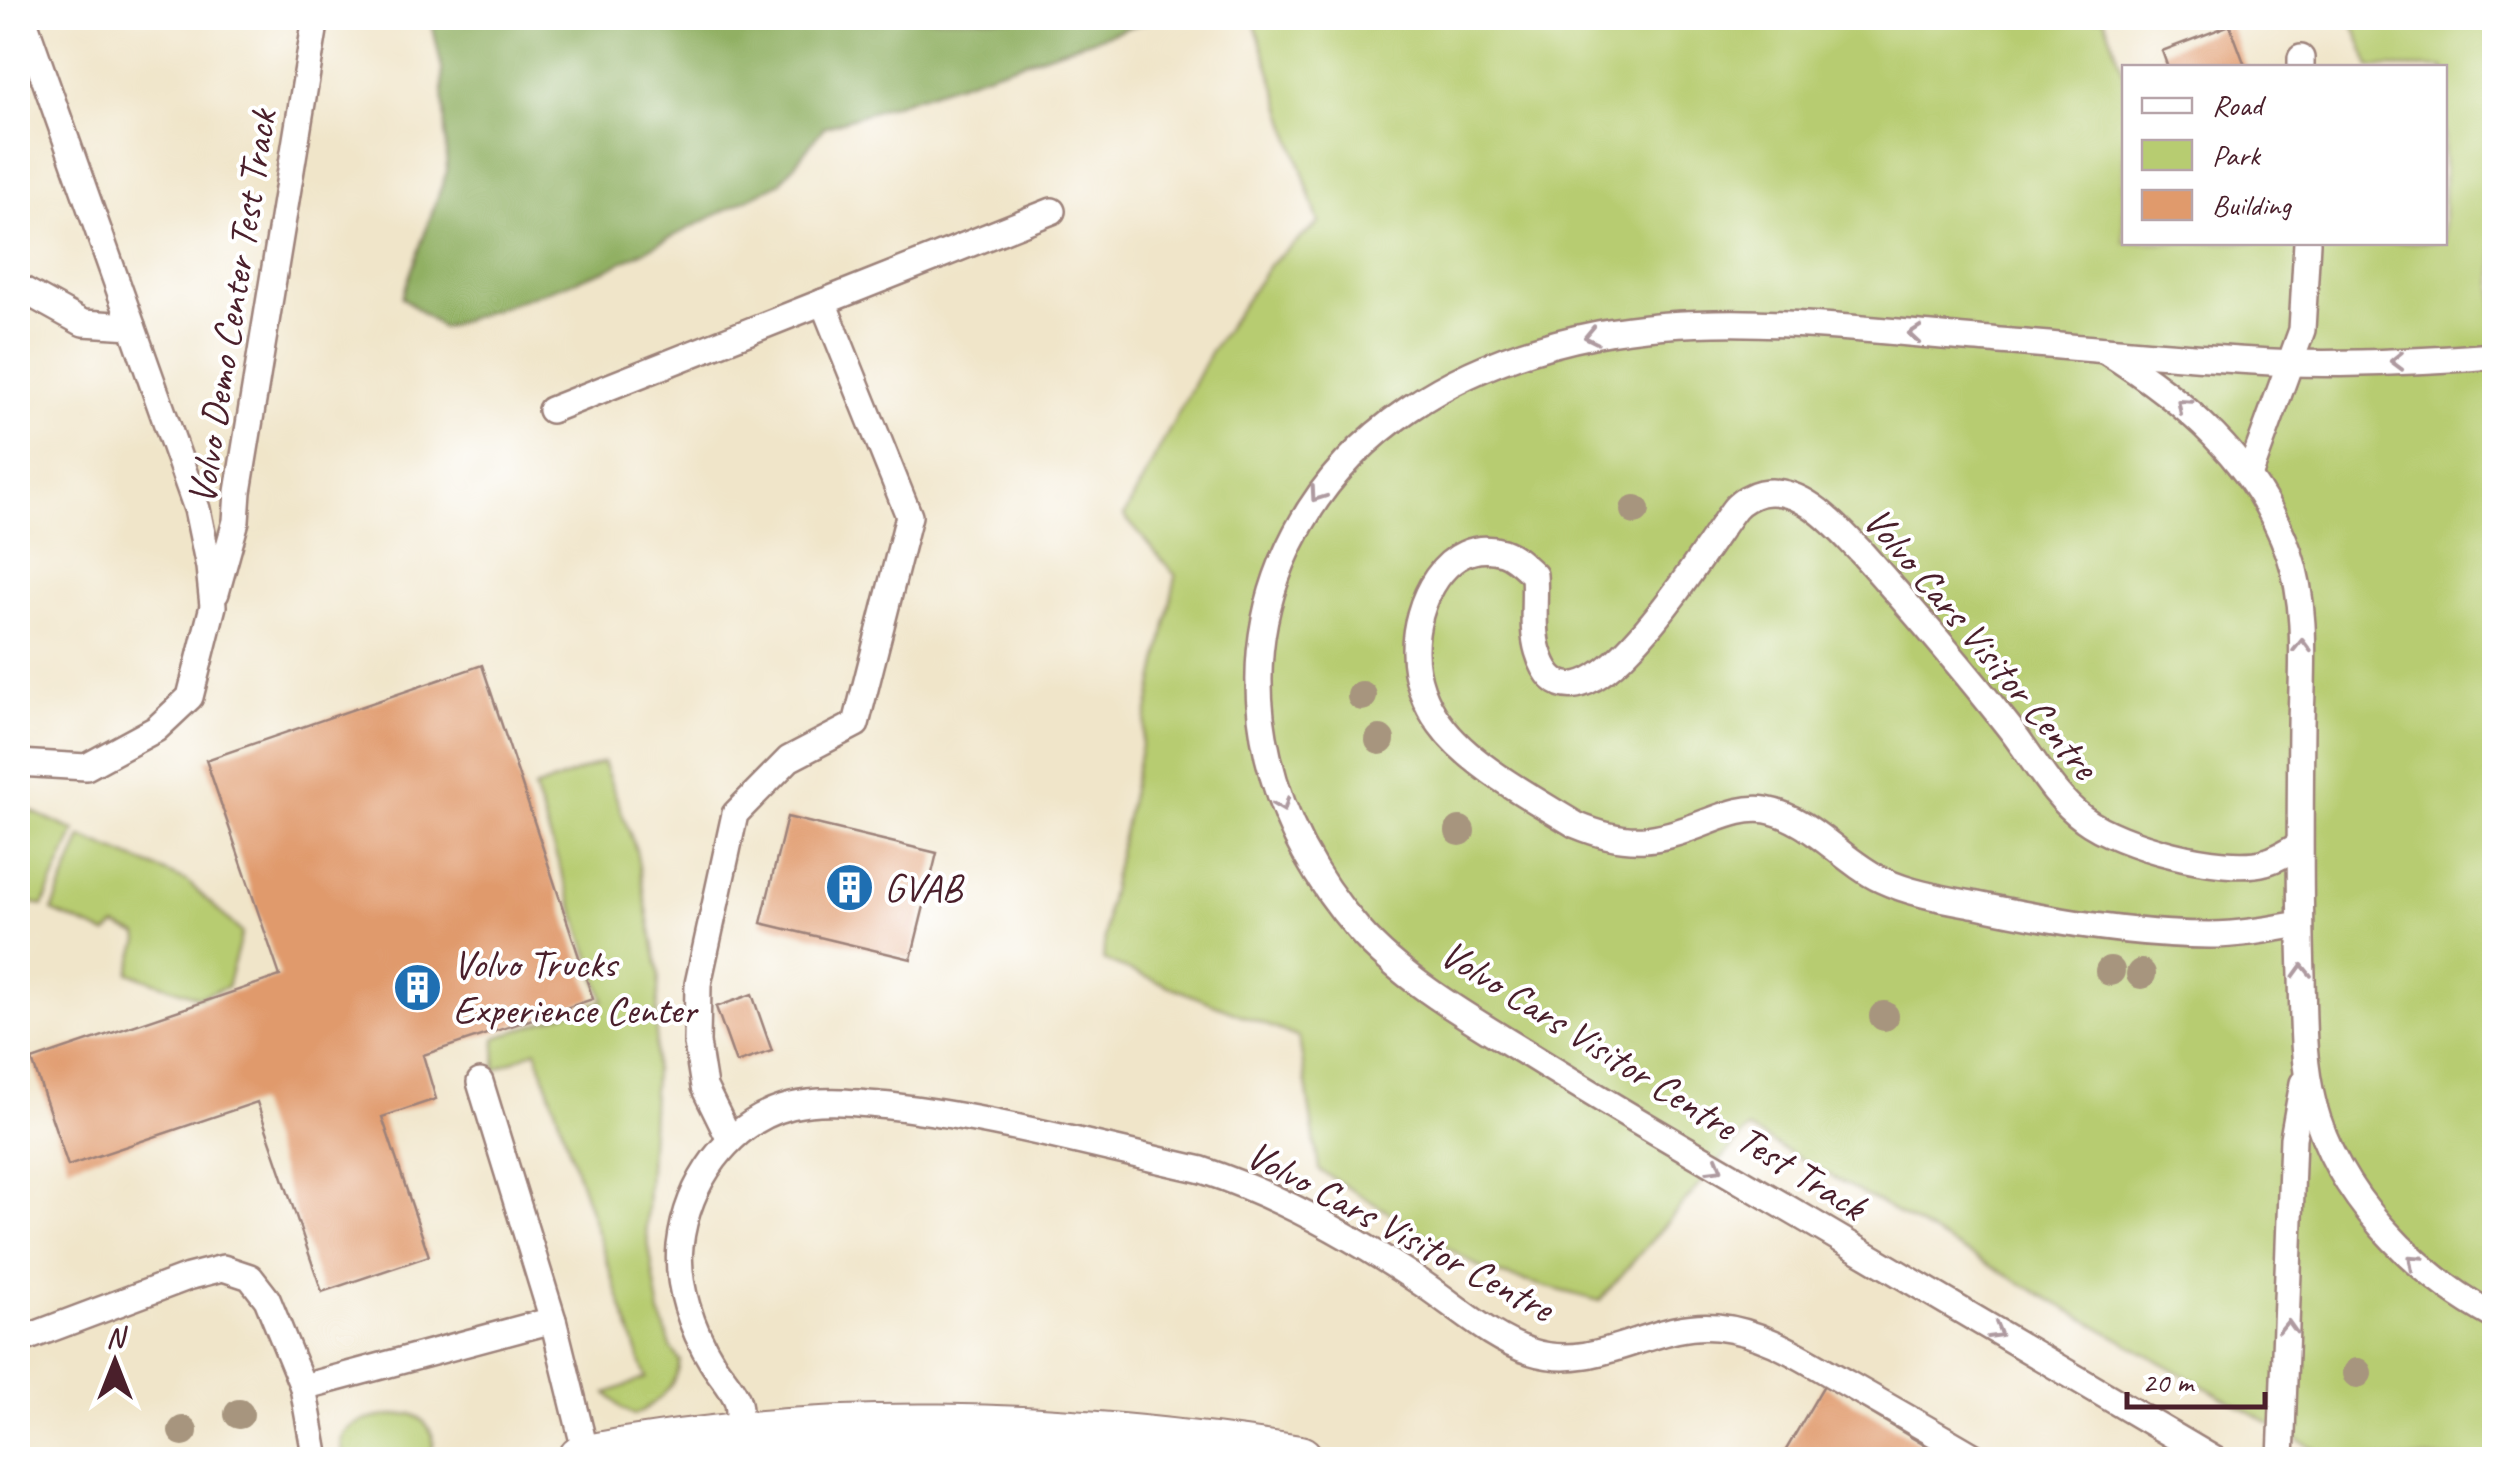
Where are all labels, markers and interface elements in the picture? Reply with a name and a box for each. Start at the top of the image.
legend [2122,65,2447,245]
text: Road [2212,86,2266,124]
street label: Volvo Demo Center Test Track [176,104,288,508]
text: Park [2212,136,2262,174]
text: Building [2212,186,2292,224]
one-way arrow [1907,323,1923,345]
one-way arrow [1583,325,1600,346]
one-way arrow [2389,350,2404,372]
one-way arrow [2176,399,2195,417]
one-way arrow [1311,484,1330,503]
street label: Volvo Cars Visitor Centre [1853,497,2111,792]
one-way arrow [2291,638,2313,654]
one-way arrow [1271,795,1291,813]
building icon: GVAB [823,862,875,914]
place label: GVAB [884,863,965,913]
street label: Volvo Cars Visitor Centre Test Track [1431,929,1877,1233]
place label: Volvo Trucks Experience Center [453,939,699,1035]
building icon: Volvo Trucks Experience Center [392,961,444,1013]
one-way arrow [2291,963,2312,979]
street label: Volvo Cars Visitor Centre [1238,1129,1564,1334]
one-way arrow [1705,1155,1723,1174]
one-way arrow [2407,1255,2426,1273]
north arrow [65,1312,165,1412]
one-way arrow [2277,1319,2298,1335]
text: N [106,1320,128,1355]
one-way arrow [1985,1320,2003,1339]
scale bar [2127,1347,2264,1409]
text: 20 m [2142,1363,2195,1401]

